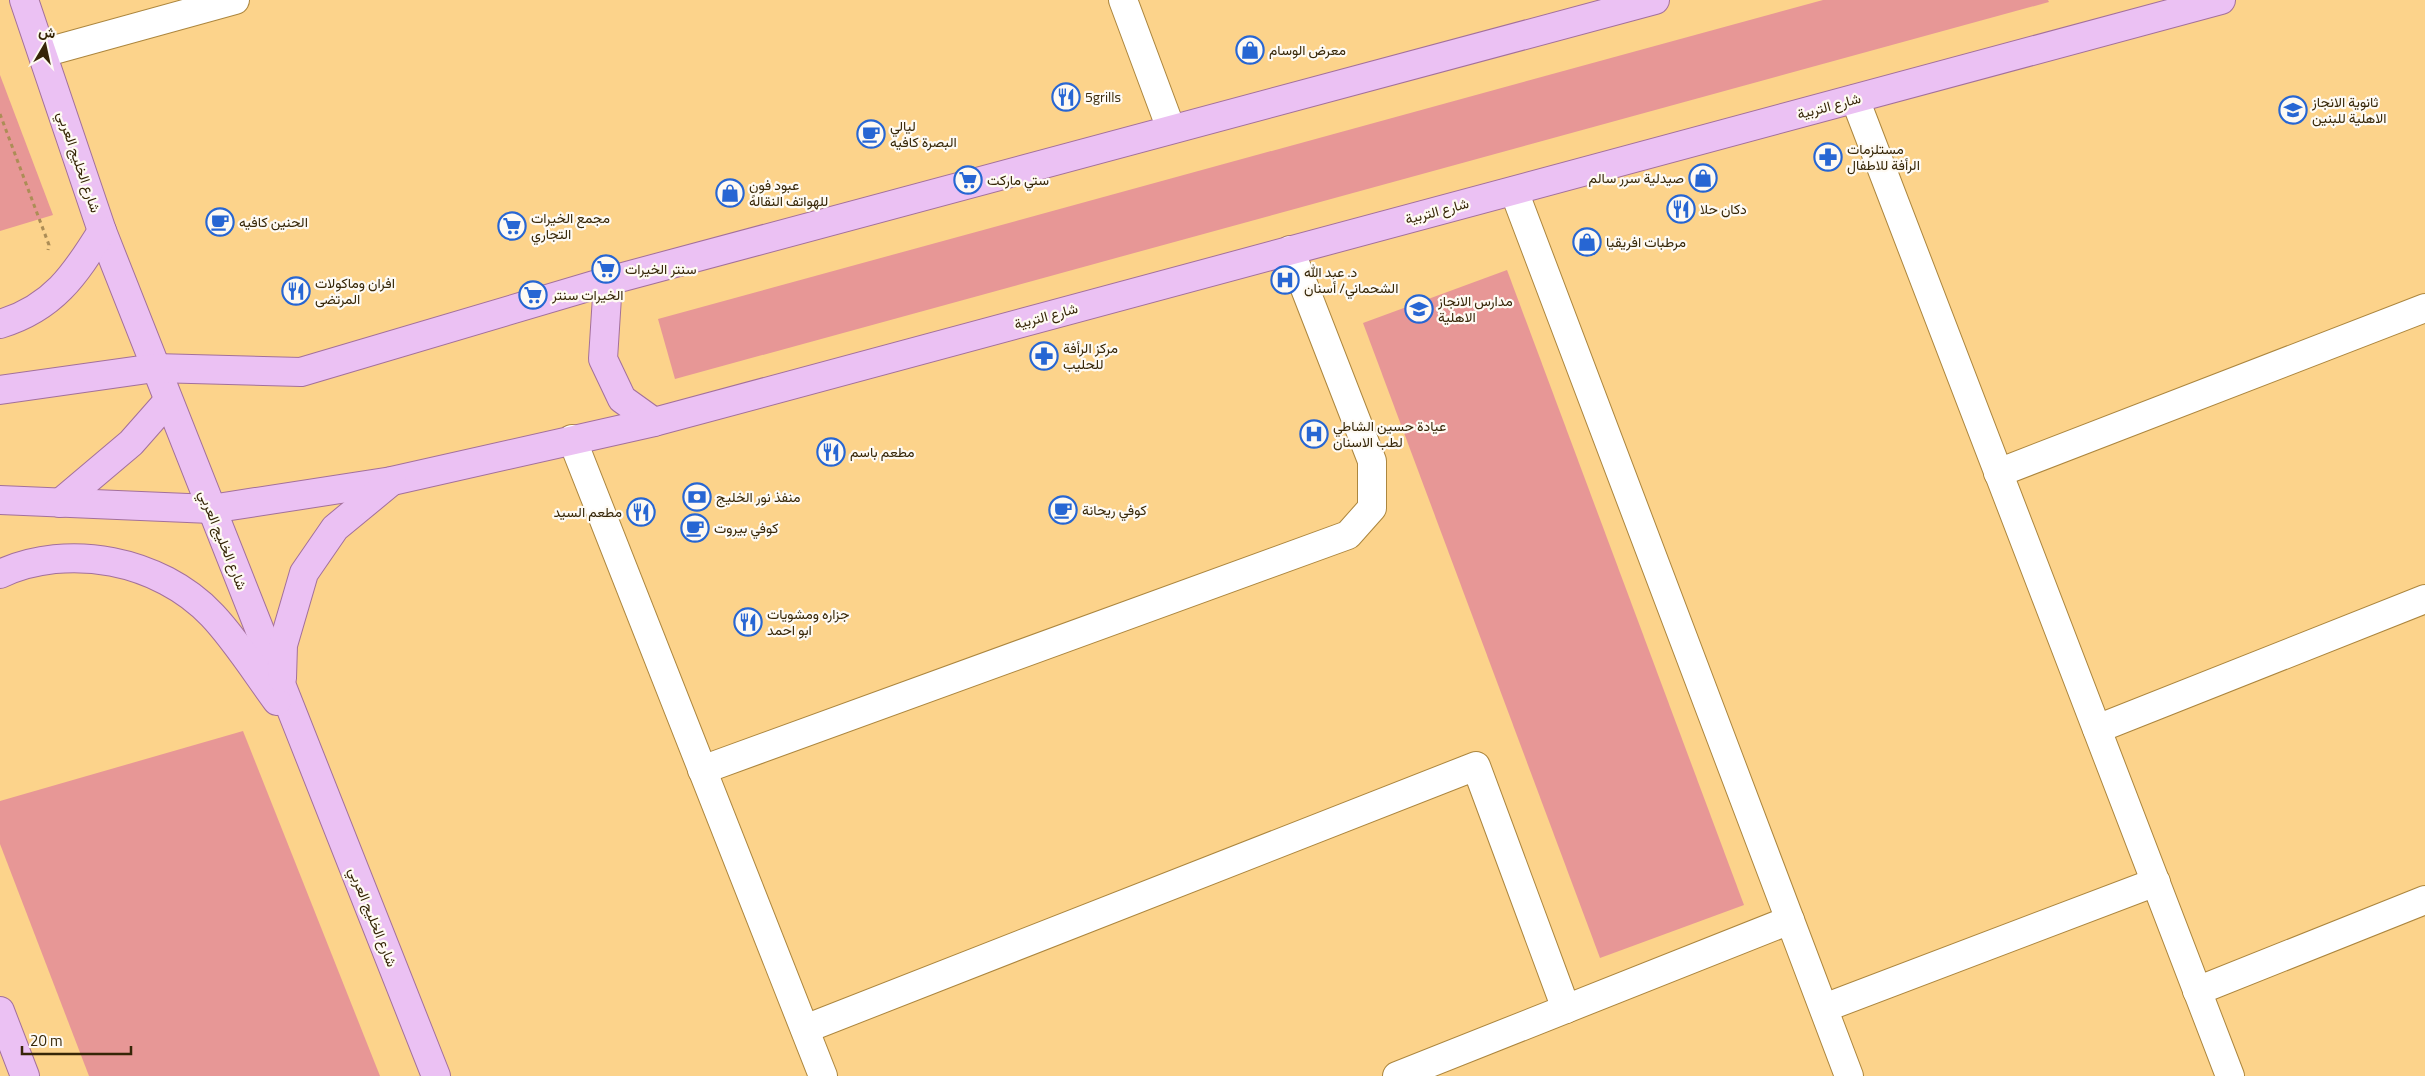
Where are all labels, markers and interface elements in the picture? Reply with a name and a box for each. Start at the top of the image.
north arrow [20,20,70,70]
text: ش [37,20,57,43]
shop icon: معرض الوسام [1235,35,1265,65]
place label: معرض الوسام [1269,39,1346,60]
restaurant icon: 5grills [1051,82,1081,112]
place label: 5grills [1085,86,1121,107]
street label: شارع التربية [1795,87,1863,125]
place label: ثانوية الانجاز الاهلية للبنين [2311,91,2387,128]
school or university icon: ثانوية الانجاز الاهلية للبنين [2278,95,2308,125]
street label: شارع الخليج العربي [50,108,107,216]
place label: ليالي البصرة كافيه [890,115,957,152]
cafe icon: ليالي البصرة كافيه [856,119,886,149]
place label: مستلزمات الرأفة للاطفال [1847,138,1920,175]
pharmacy icon: مستلزمات الرأفة للاطفال [1813,142,1843,172]
shop icon: صيدلية سرر سالم [1688,163,1718,193]
supermarket icon: ستي ماركت [953,165,983,195]
place label: صيدلية سرر سالم [1589,167,1684,188]
place label: ستي ماركت [987,169,1049,192]
place label: عبود فون للهواتف النقالهً [749,174,828,211]
shop icon: عبود فون للهواتف النقالهً [715,178,745,208]
street label: شارع التربية [1403,192,1471,230]
restaurant icon: دكان حلا [1666,194,1696,224]
place label: دكان حلا [1700,198,1747,219]
cafe icon: الحنين كافيه [205,207,235,237]
place label: مجمع الخيرات التجاري [531,207,610,246]
place label: الحنين كافيه [239,211,308,232]
supermarket icon: مجمع الخيرات التجاري [497,211,527,241]
shop icon: مرطبات افريقيا [1572,227,1602,257]
place label: مرطبات افريقيا [1606,231,1686,252]
supermarket icon: سنتر الخيرات [591,254,621,284]
place label: سنتر الخيرات [625,258,697,279]
place label: د. عبد الله الشحماني/ أسنان [1304,261,1398,300]
hospital icon: د. عبد الله الشحماني/ أسنان [1270,265,1300,295]
place label: افران وماكولات المرتضى [315,272,395,309]
restaurant icon: افران وماكولات المرتضى [281,276,311,306]
supermarket icon: الخيرات سنتر [518,280,548,310]
place label: الخيرات سنتر [551,284,624,305]
place label: مدارس الانجاز الاهلية [1437,290,1513,327]
school or university icon: مدارس الانجاز الاهلية [1404,294,1434,324]
street label: شارع التربية [1012,297,1080,335]
place label: مركز الرأفة للحليب [1063,337,1118,374]
pharmacy icon: مركز الرأفة للحليب [1029,341,1059,371]
place label: عيادة حسين الشاطي لطب الاسنان [1333,415,1446,452]
hospital icon: عيادة حسين الشاطي لطب الاسنان [1299,419,1329,449]
restaurant icon: مطعم باسم [816,437,846,467]
place label: مطعم باسم [850,441,915,462]
bank icon: منفذ نور الخليج [682,482,712,512]
place label: منفذ نور الخليج [716,486,801,508]
street label: شارع الخليج العربي [192,487,253,594]
cafe icon: كوفي ريحانة [1048,495,1078,525]
restaurant icon: مطعم السيد [626,497,656,527]
place label: كوفي ريحانة [1082,499,1147,522]
place label: مطعم السيد [554,501,622,522]
cafe icon: كوفي بيروت [680,513,710,543]
place label: كوفي بيروت [714,517,778,540]
place label: جزاره ومشويات ابو احمد [767,603,849,640]
restaurant icon: جزاره ومشويات ابو احمد [733,607,763,637]
street label: شارع الخليج العربي [342,864,403,971]
scale bar [22,1024,131,1056]
text: 20 m [30,1029,63,1052]

